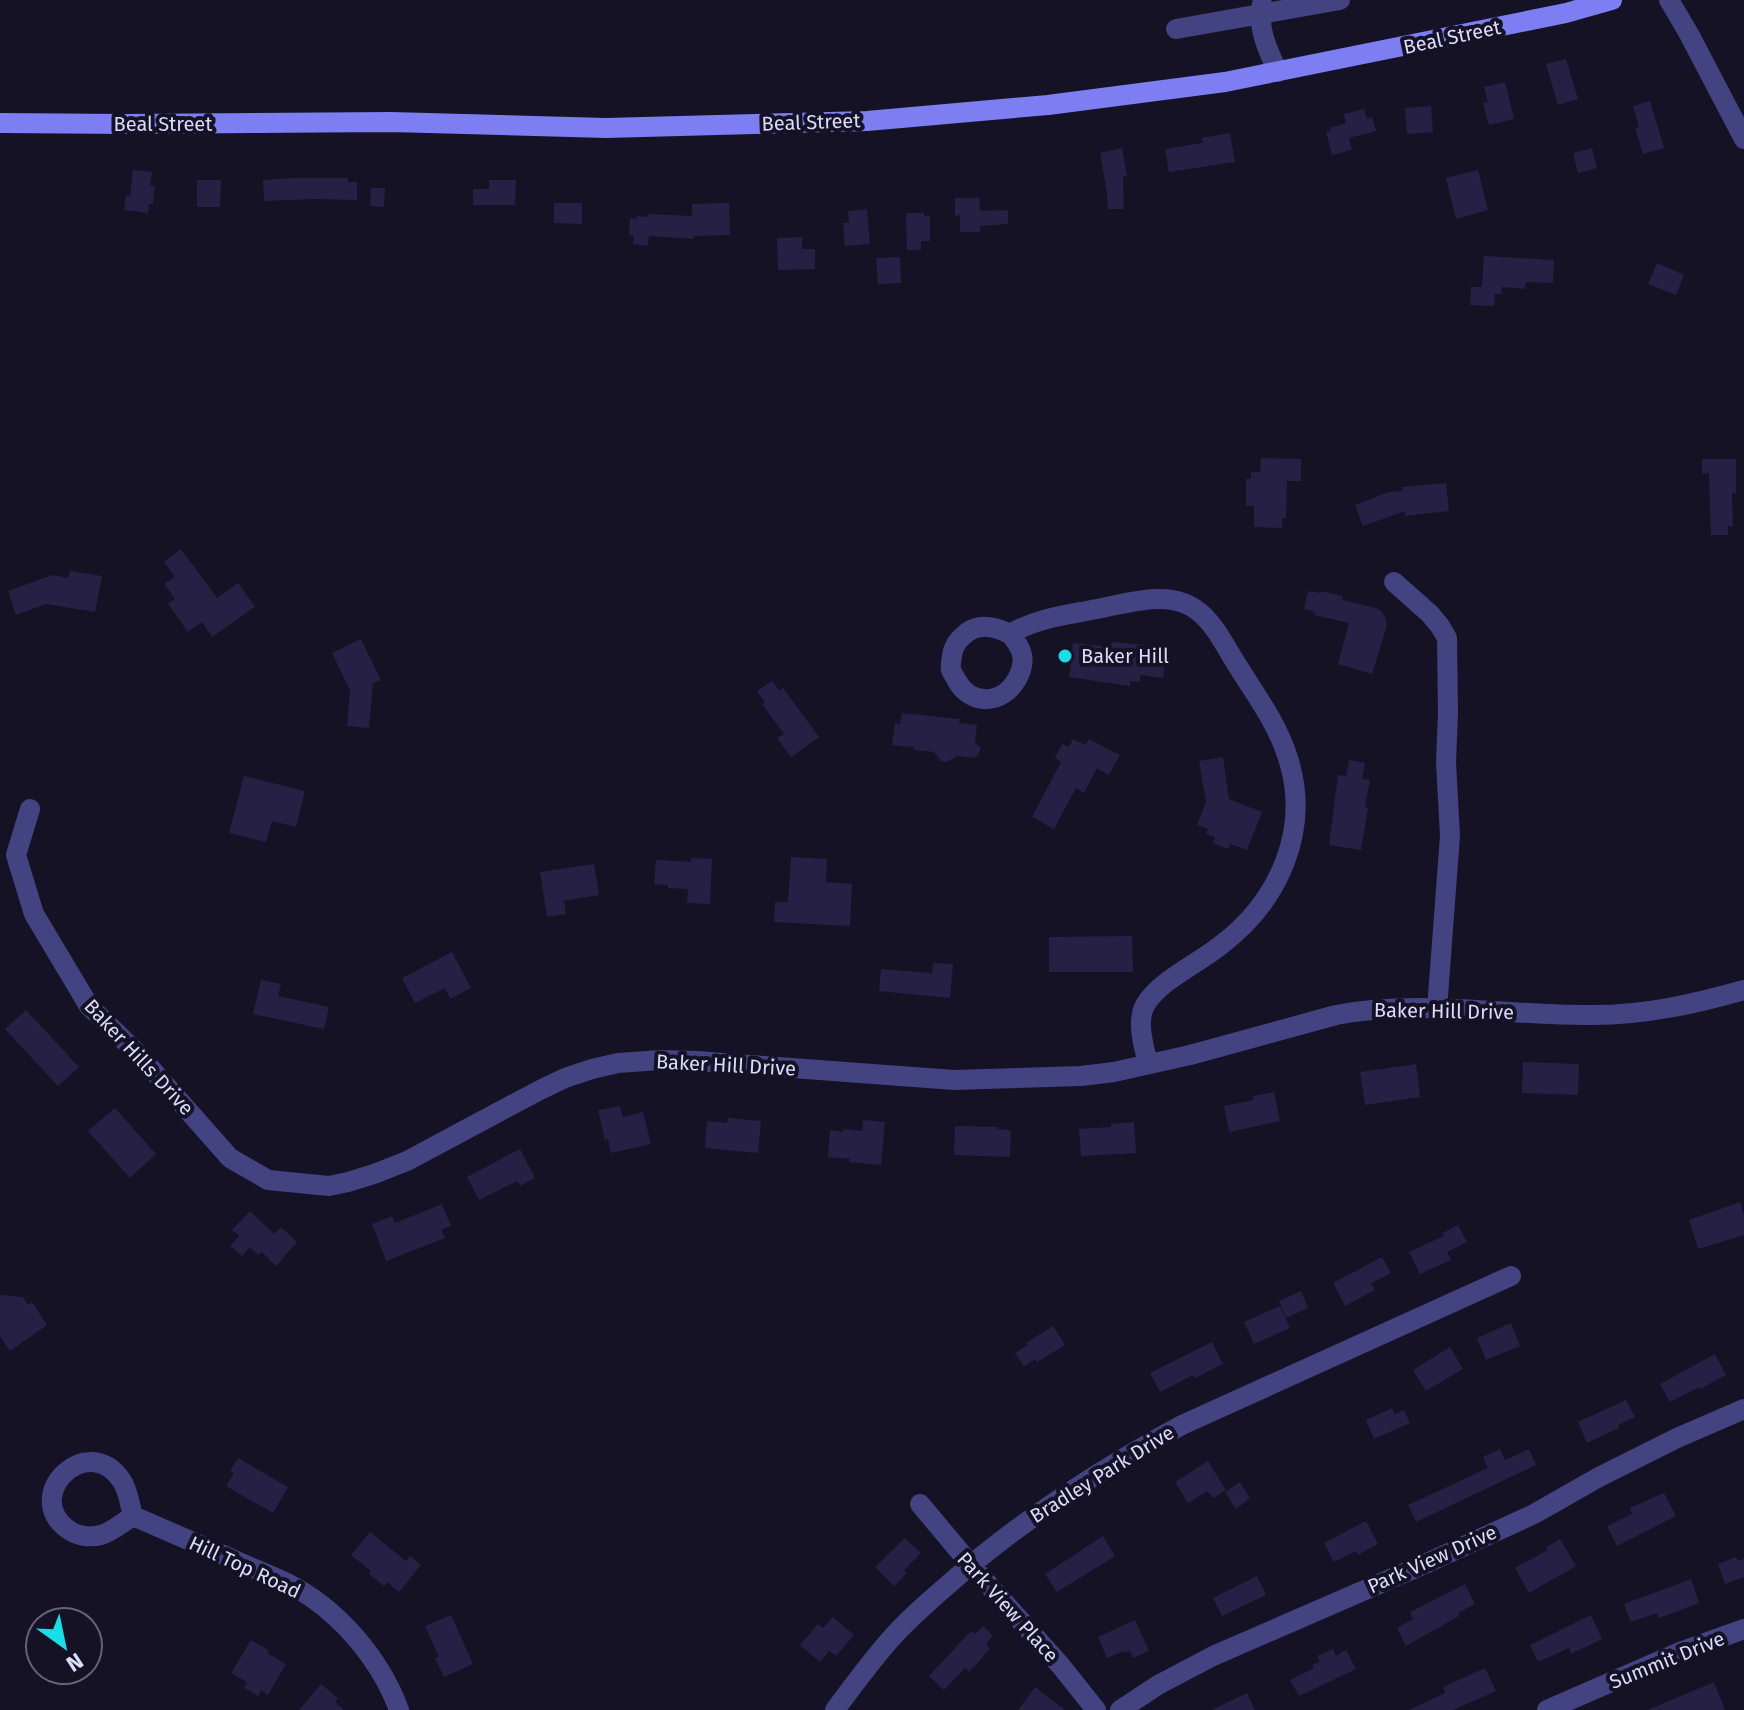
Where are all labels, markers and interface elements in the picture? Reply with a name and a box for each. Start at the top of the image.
street label: Beal Street [1401,15,1504,59]
street label: Beal Street [761,108,862,136]
street label: Beal Street [114,112,213,136]
place label: Baker Hill [1081,644,1169,668]
marker: Baker Hill [1056,647,1074,665]
street label: Baker Hills Drive [79,994,199,1120]
street label: Baker Hill Drive [1374,998,1514,1024]
street label: Baker Hill Drive [655,1049,797,1081]
street label: Bradley Park Drive [1026,1420,1178,1528]
street label: Park View Drive [1364,1520,1500,1598]
street label: Hill Top Road [185,1531,305,1603]
street label: Park View Place [952,1547,1064,1667]
north arrow [24,1606,104,1686]
street label: Summit Drive [1606,1626,1728,1694]
text: N [61,1647,88,1678]

